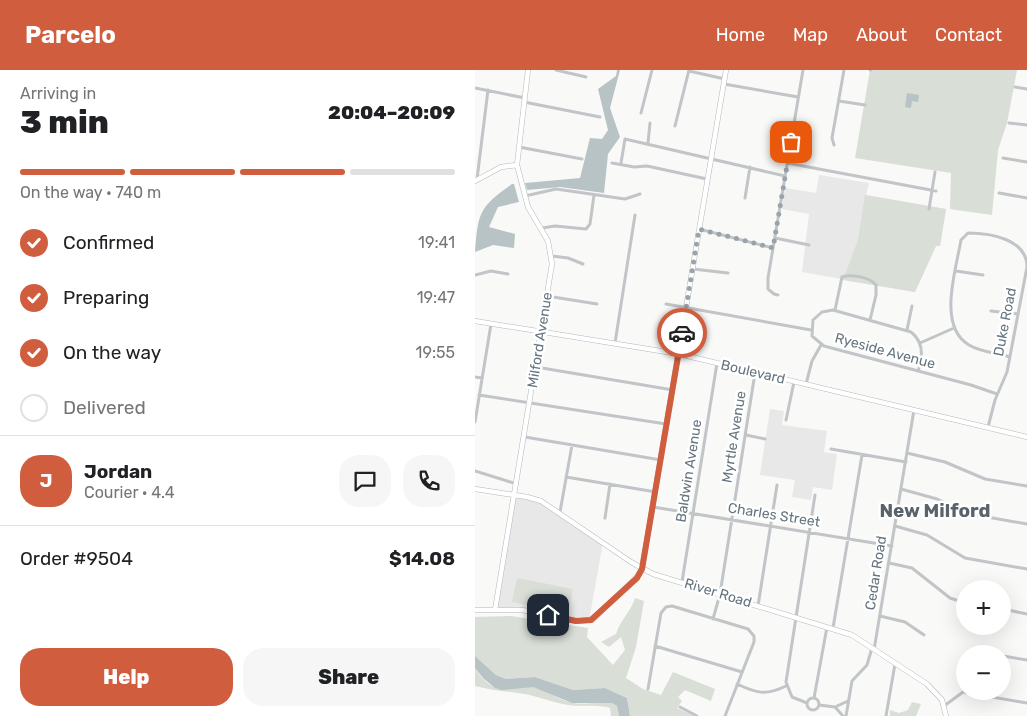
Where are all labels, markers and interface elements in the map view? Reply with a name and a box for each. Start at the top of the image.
text: Parcelo [25,21,116,49]
text: Home [716,24,765,46]
text: Map [793,24,828,46]
text: About [856,24,907,46]
text: Contact [935,24,1002,46]
text: Arriving in [20,84,96,103]
text: 20:04–20:09 [328,101,455,124]
text: 3 min [20,103,109,141]
pin [770,121,812,163]
icon: bag [777,128,805,156]
text: On the way · 740 m [20,183,161,202]
icon: check [20,229,48,257]
text: Confirmed [63,231,154,254]
text: 19:41 [418,233,455,252]
icon: check [20,284,48,312]
text: Preparing [63,286,149,309]
street label: Duke Road [990,286,1020,358]
text: 19:47 [417,288,455,307]
street label: Milford Avenue [524,291,556,389]
courier [657,308,707,358]
icon: car [668,319,696,347]
street label: Ryeside Avenue [833,329,937,373]
icon: check [20,339,48,367]
text: On the way [63,341,161,364]
text: 19:55 [416,343,455,362]
street label: Boulevard [719,356,787,388]
street label: Myrtle Avenue [718,390,750,484]
text: Delivered [63,396,146,419]
street label: Baldwin Avenue [672,418,706,524]
button: chat [339,455,391,507]
button: phone [403,455,455,507]
text: Jordan [84,460,152,483]
text: J [40,469,52,492]
text: Courier · 4.4 [84,483,175,502]
street label: Charles Street [727,499,822,531]
district label: New Milford [879,499,991,522]
street label: Cedar Road [862,535,890,611]
text: Order #9504 [20,547,133,570]
text: $14.08 [389,547,455,570]
street label: River Road [682,575,754,611]
map controls [956,580,1011,700]
button: + [956,580,1011,635]
pin [527,594,569,636]
icon: home [534,601,562,629]
button: − [956,645,1011,700]
button: Help [20,648,233,706]
button: Share [243,648,455,706]

